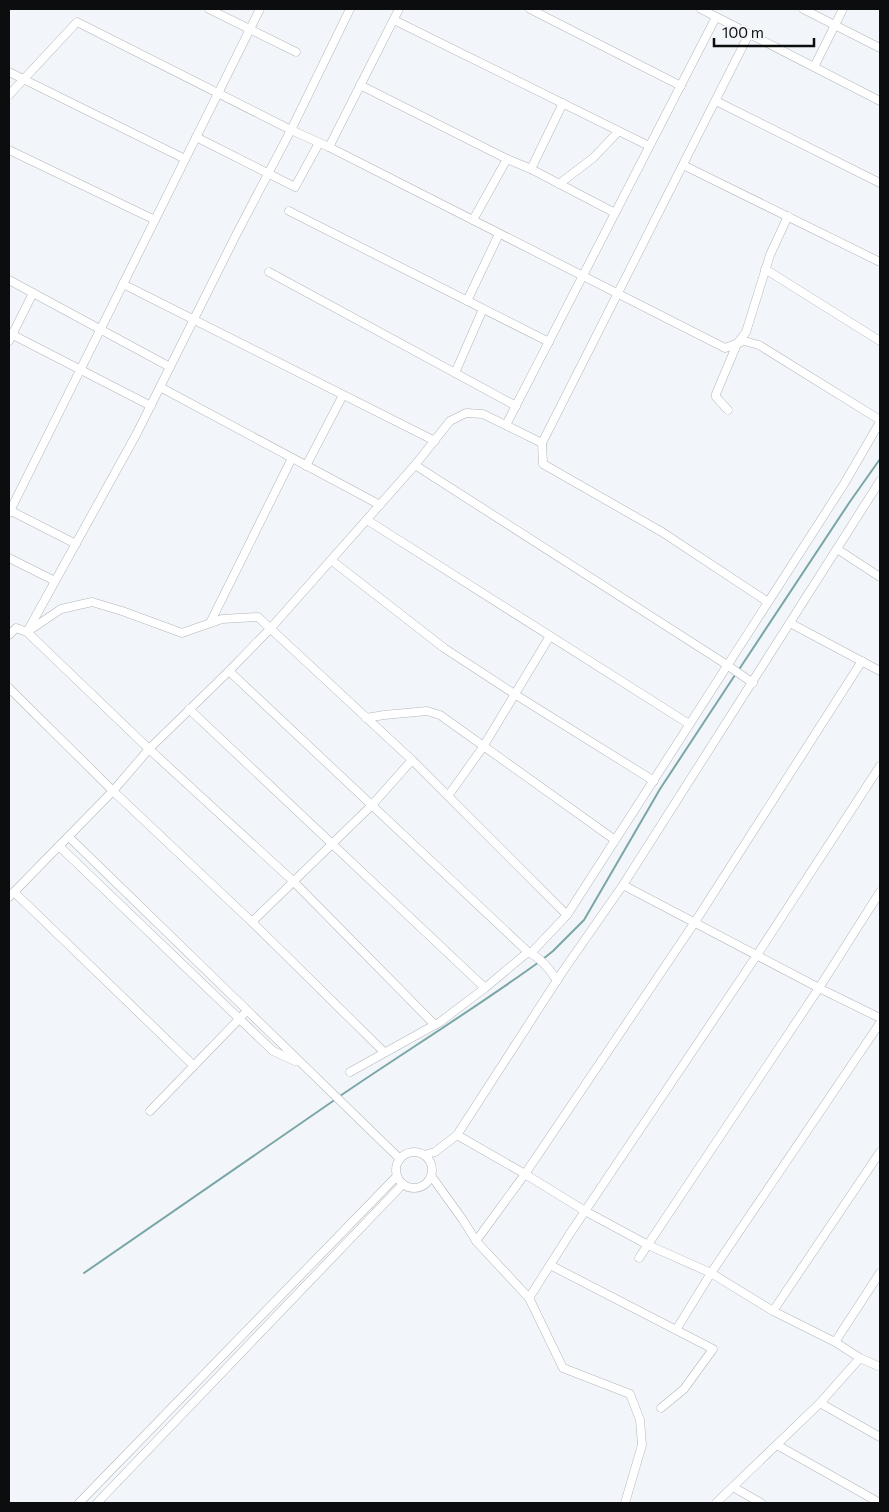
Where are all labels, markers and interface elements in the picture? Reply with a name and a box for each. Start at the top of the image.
scale bar [714,15,814,47]
text: 100 m [722,23,764,41]

